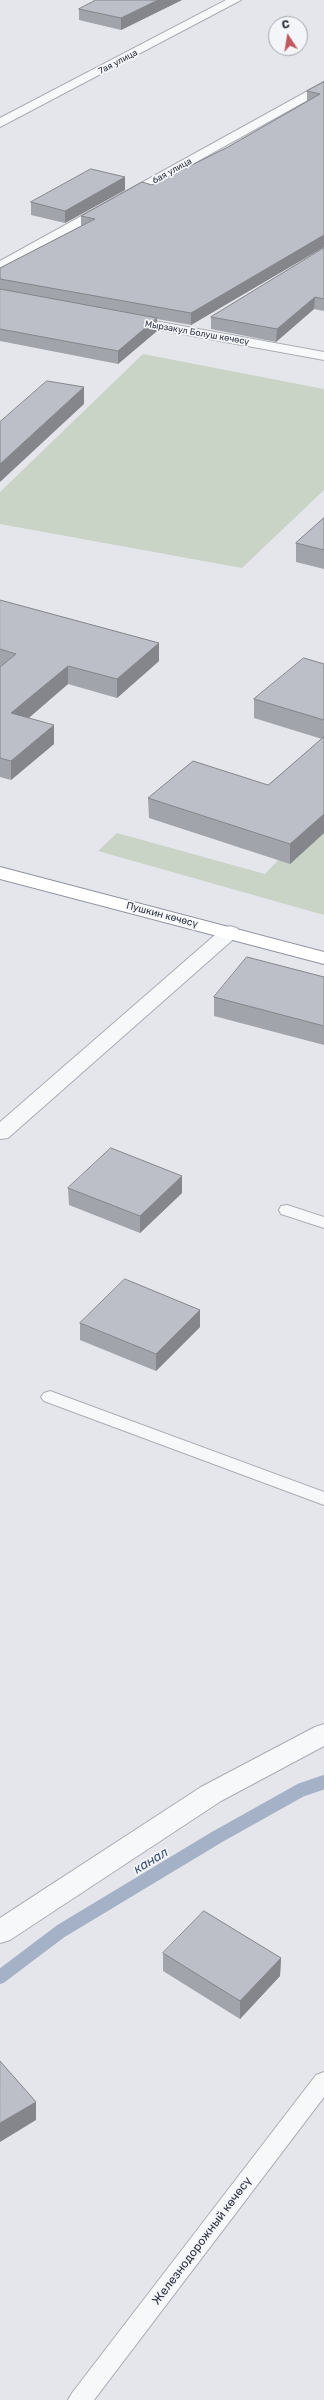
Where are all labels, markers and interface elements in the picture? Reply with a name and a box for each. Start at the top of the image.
north arrow [268,16,308,56]
text: С [280,18,291,32]
street label: 7ая улица [97,47,139,77]
street label: 6ая улица [150,156,194,186]
street label: Мырзакул Болуш көчөсү [144,319,250,347]
street label: Пушкин көчөсү [125,900,199,930]
water label: канал [131,1845,171,1877]
street label: Железнодорожный көчөсү [149,2174,255,2308]

